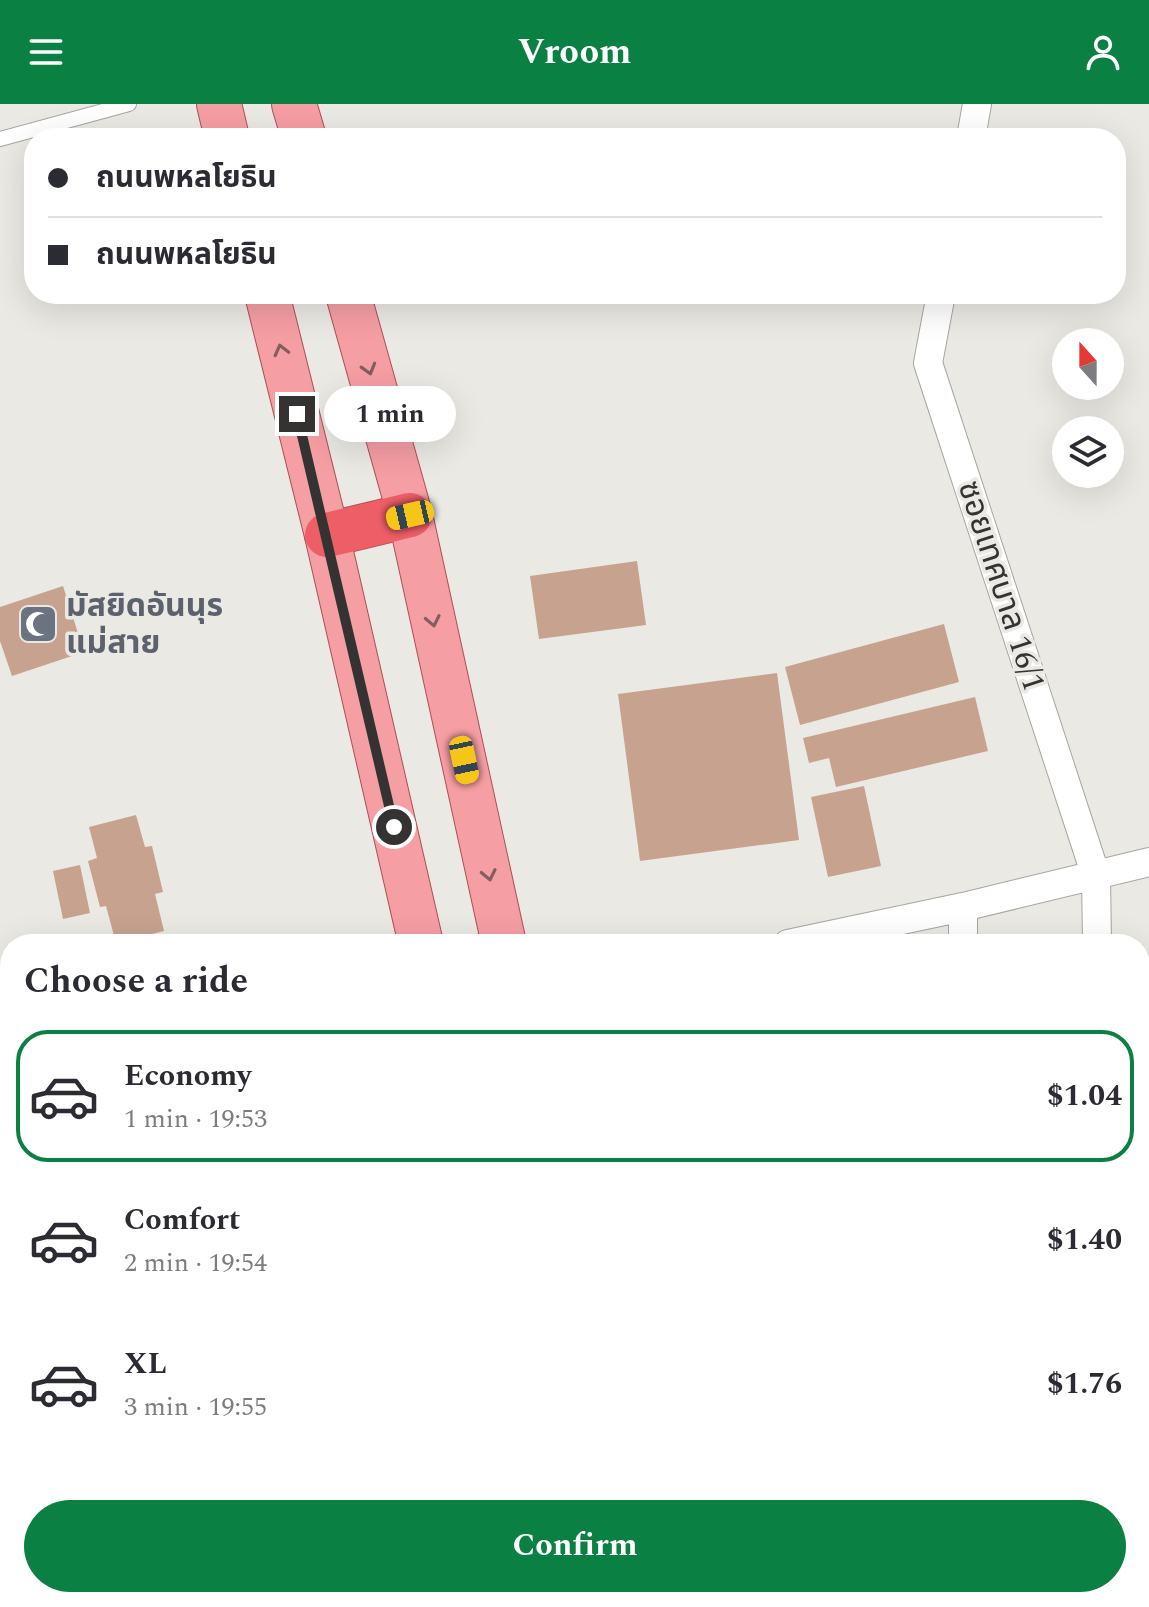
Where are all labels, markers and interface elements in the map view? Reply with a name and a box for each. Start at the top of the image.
text: Vroom [517,25,632,80]
icon: menu [24,30,68,74]
icon: person [1081,30,1125,74]
text: ถนนพหลโยธิน [96,155,277,201]
text: ถนนพหลโยธิน [96,232,277,278]
north arrow [1052,328,1124,400]
map controls [1052,328,1124,488]
one-way arrow [273,344,290,358]
one-way arrow [360,362,377,376]
callout: 1 min [325,386,457,442]
text: 1 min [355,394,425,434]
route end [279,396,315,432]
button: layers [1052,416,1124,488]
street label: ซอยเทศบาล 16/1 [944,474,1058,698]
car [384,498,436,532]
place label: มัสยิดอันนุร แม่สาย [66,582,223,668]
mosque icon: มัสยิดอันนุร แม่สาย [17,603,59,645]
one-way arrow [424,614,441,628]
car [447,734,481,786]
route start [376,809,412,845]
one-way arrow [480,868,497,881]
text: Choose a ride [24,954,248,1009]
text: Economy [124,1053,251,1099]
icon: car [28,1060,100,1132]
text: $1.04 [1047,1073,1122,1119]
text: 1 min · 19:53 [124,1099,267,1139]
text: Comfort [124,1197,240,1243]
icon: car [28,1204,100,1276]
text: $1.40 [1047,1217,1122,1263]
text: 2 min · 19:54 [124,1243,267,1283]
text: XL [124,1341,167,1387]
icon: car [28,1348,100,1420]
text: $1.76 [1047,1361,1122,1407]
text: 3 min · 19:55 [124,1387,267,1427]
button: Confirm [24,1500,1126,1592]

